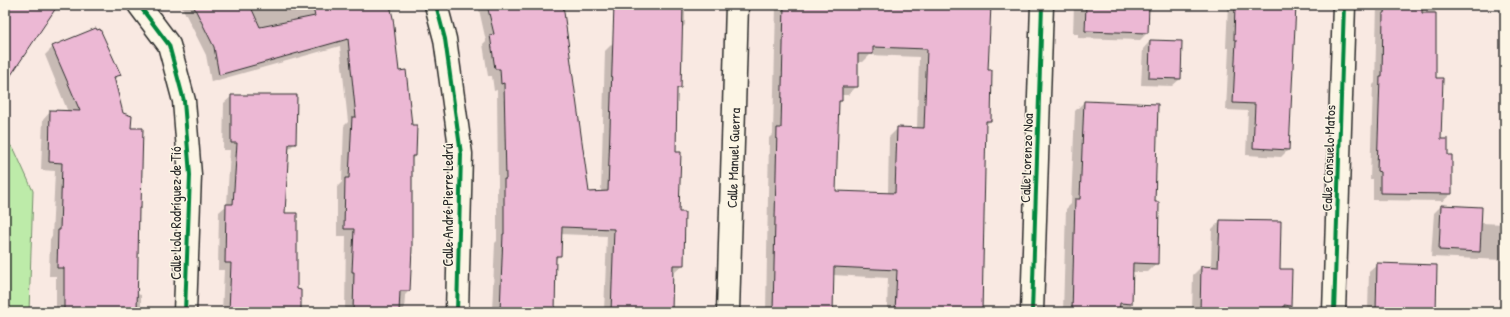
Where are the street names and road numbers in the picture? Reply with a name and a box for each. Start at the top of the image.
street label: Calle Consuelo Matos [1317,104,1339,212]
street label: Calle Manuel Guerra [722,107,744,209]
street label: Calle Lorenzo Noa [1015,112,1037,203]
street label: Calle André Pierre Ledrú [438,143,457,267]
street label: Calle Lola Rodríguez de Tió [166,146,186,280]

